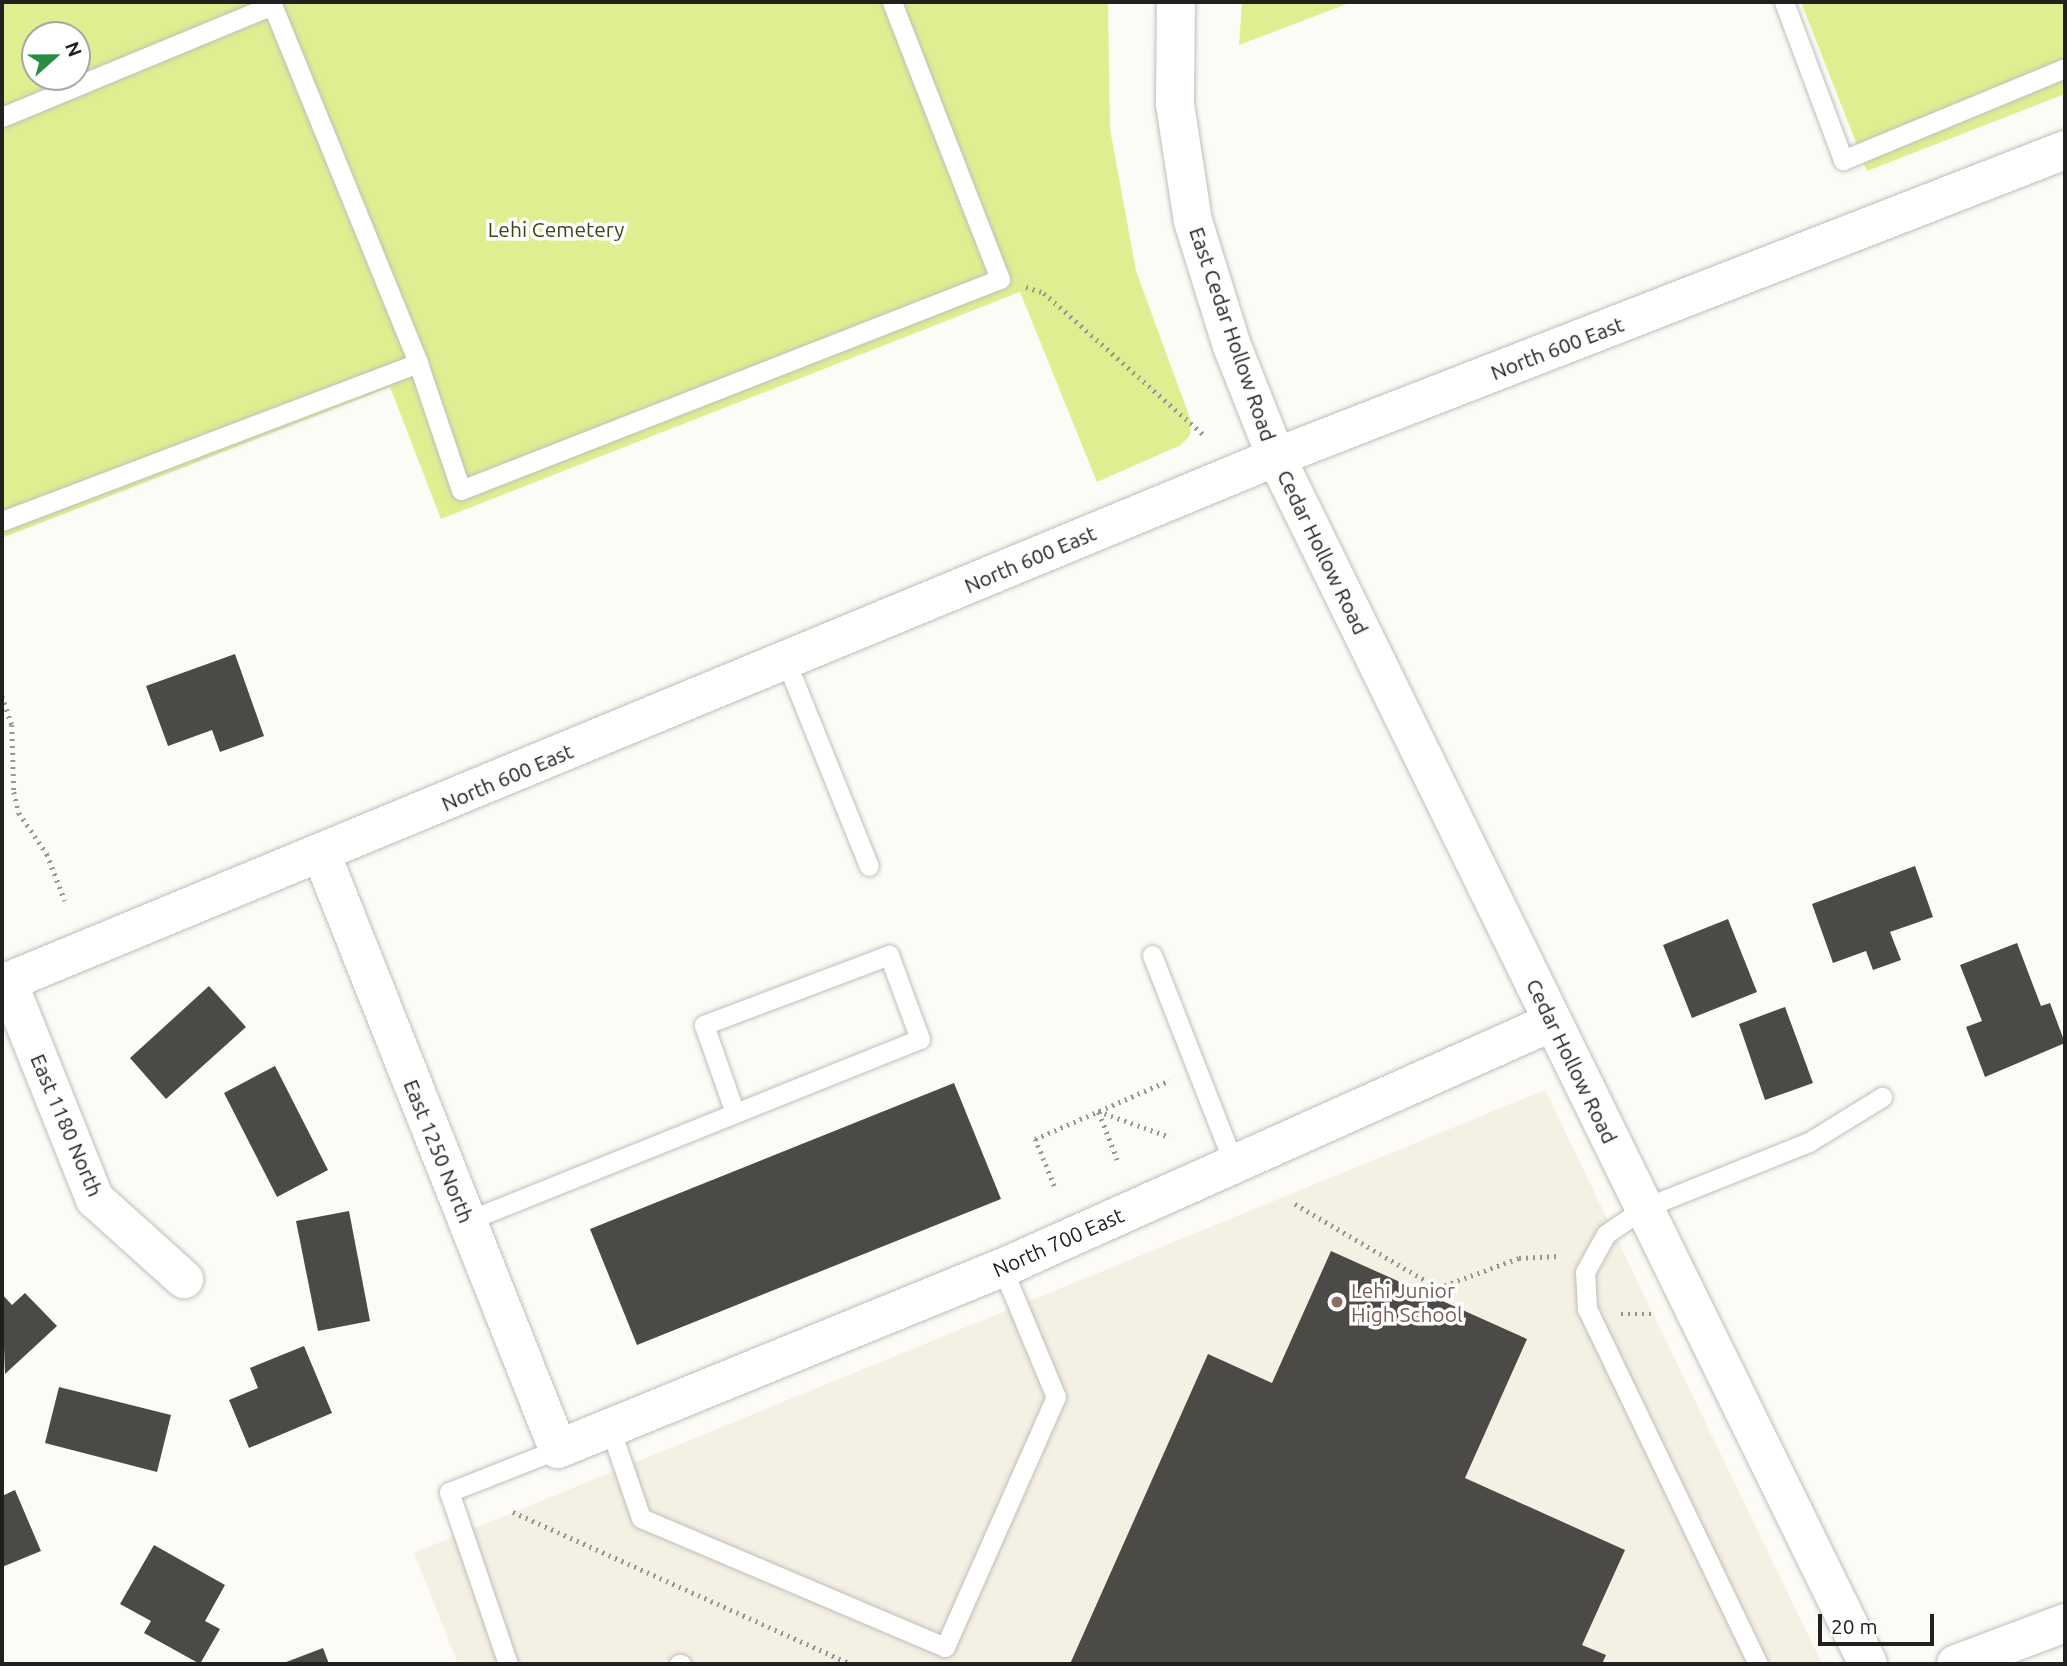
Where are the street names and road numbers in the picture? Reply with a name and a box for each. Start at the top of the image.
street label: East Cedar Hollow Road [1185,224,1281,444]
street label: North 600 East [1487,311,1627,385]
street label: Cedar Hollow Road [1272,466,1374,638]
street label: North 600 East [960,520,1100,598]
street label: North 600 East [437,738,577,816]
street label: Cedar Hollow Road [1521,975,1623,1147]
street label: East 1180 North [26,1050,108,1200]
street label: East 1250 North [399,1076,479,1226]
street label: North 700 East [989,1202,1127,1282]

